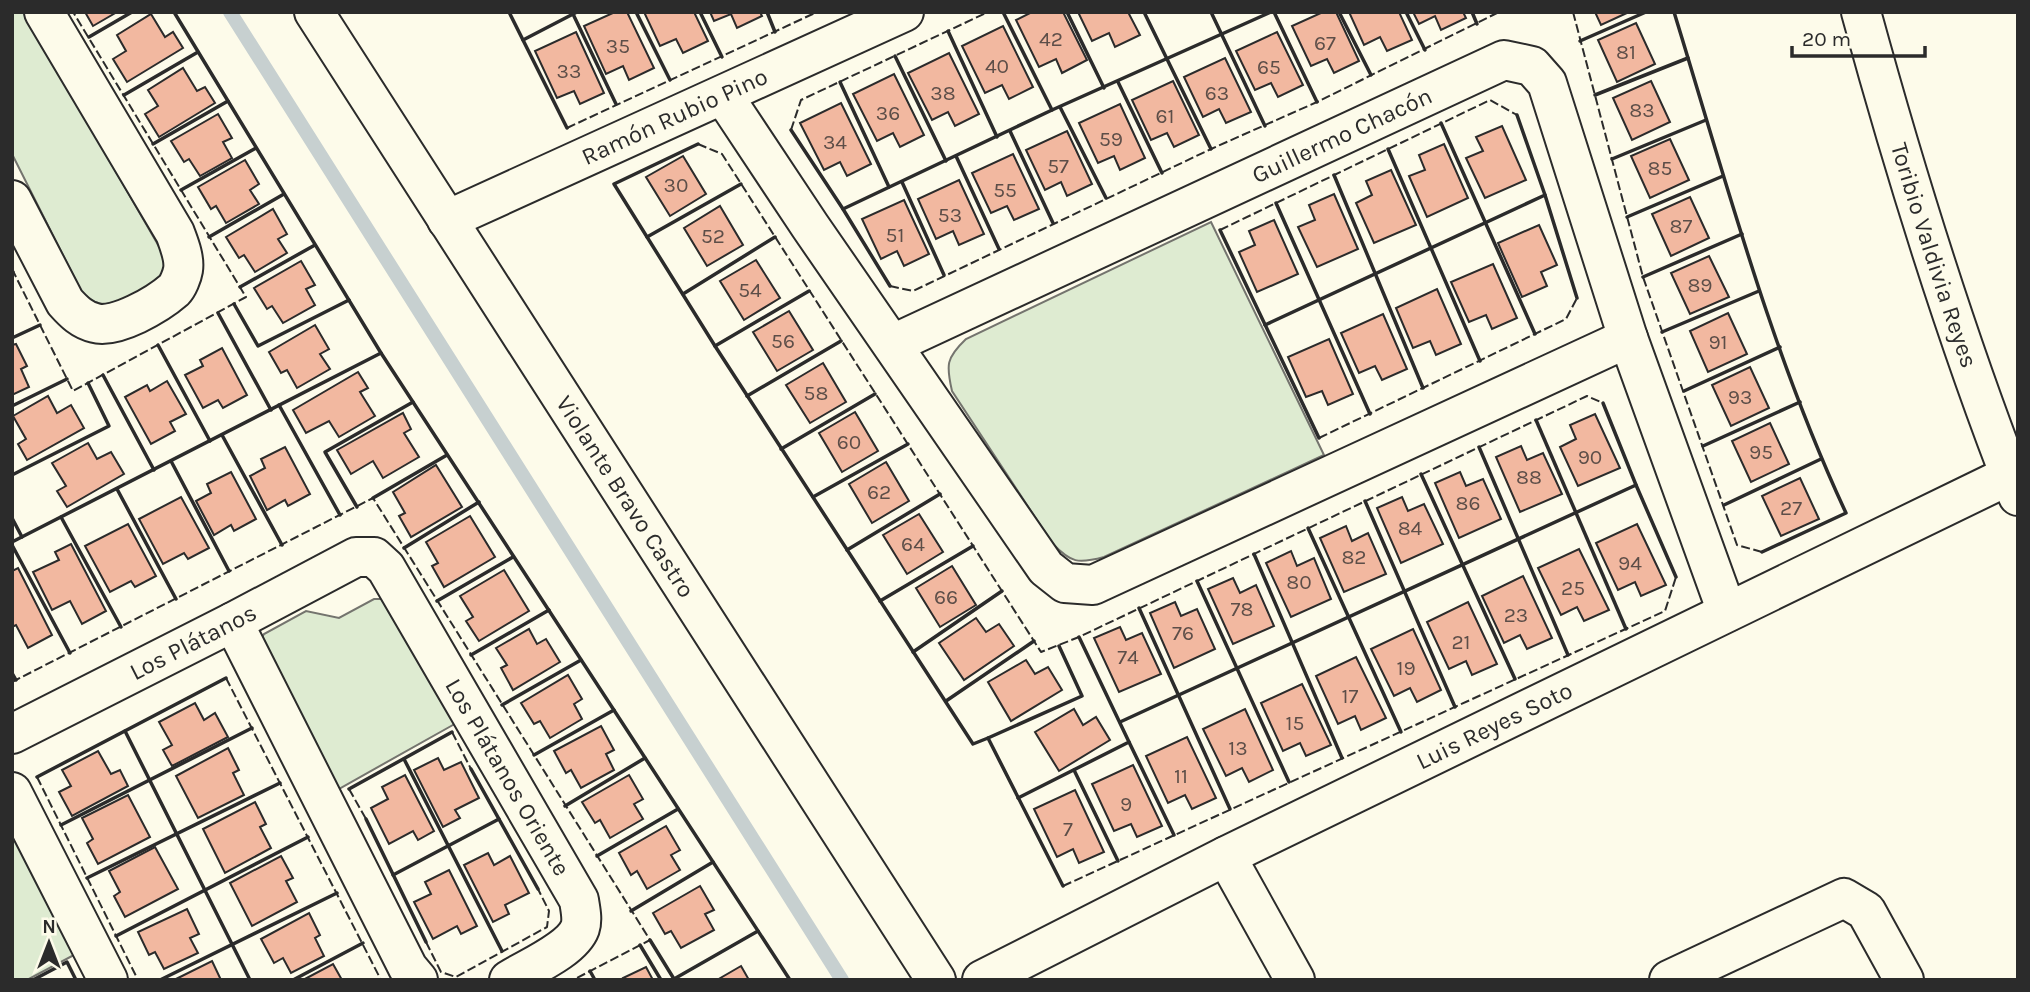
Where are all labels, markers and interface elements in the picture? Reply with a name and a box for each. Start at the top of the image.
scale bar [1792,14,1925,58]
house number: 42 [1039,27,1063,51]
text: 20 m [1802,27,1851,51]
house number: 67 [1314,31,1336,55]
house number: 35 [606,34,630,58]
house number: 81 [1616,40,1636,64]
house number: 40 [985,54,1009,78]
house number: 65 [1257,55,1281,79]
house number: 33 [557,59,581,83]
street label: Ramón Rubio Pino [577,62,772,171]
house number: 38 [930,81,956,105]
house number: 63 [1205,81,1229,105]
street label: Guillermo Chacón [1247,81,1436,189]
house number: 83 [1629,98,1655,122]
house number: 36 [876,101,900,125]
house number: 61 [1156,104,1174,128]
house number: 59 [1099,127,1123,151]
house number: 34 [823,130,847,154]
street label: Toribio Valdivia Reyes [1885,139,1983,371]
house number: 57 [1047,154,1069,178]
house number: 85 [1648,156,1672,180]
house number: 30 [664,173,688,197]
house number: 55 [993,178,1017,202]
house number: 53 [938,203,962,227]
house number: 87 [1670,214,1693,238]
house number: 51 [886,223,904,247]
house number: 52 [701,224,725,248]
house number: 89 [1687,273,1713,297]
house number: 54 [738,278,762,302]
house number: 56 [771,329,795,353]
house number: 91 [1708,330,1728,354]
house number: 58 [804,381,828,405]
house number: 93 [1728,385,1752,409]
street label: Violante Bravo Castro [550,390,701,603]
house number: 60 [837,430,861,454]
house number: 95 [1749,440,1773,464]
house number: 90 [1578,445,1602,469]
house number: 88 [1516,465,1542,489]
house number: 62 [867,480,891,504]
house number: 86 [1456,491,1480,515]
house number: 27 [1780,496,1802,520]
house number: 84 [1398,516,1423,540]
house number: 64 [901,532,925,556]
house number: 82 [1341,545,1367,569]
house number: 94 [1618,551,1642,575]
house number: 80 [1286,570,1312,594]
house number: 25 [1561,576,1585,600]
house number: 66 [934,585,958,609]
house number: 78 [1231,597,1253,621]
street label: Los Plátanos [125,598,261,686]
house number: 23 [1504,603,1528,627]
house number: 76 [1172,621,1194,645]
house number: 21 [1451,630,1471,654]
house number: 74 [1117,645,1139,669]
house number: 19 [1396,656,1416,680]
street label: Los Plátanos Oriente [439,673,576,881]
street label: Luis Reyes Soto [1412,676,1577,775]
house number: 17 [1342,684,1359,708]
house number: 15 [1286,711,1304,735]
house number: 13 [1228,736,1248,760]
house number: 11 [1174,764,1188,788]
house number: 9 [1120,792,1132,816]
house number: 7 [1063,817,1073,841]
north arrow [14,908,84,978]
text: N [42,916,56,938]

